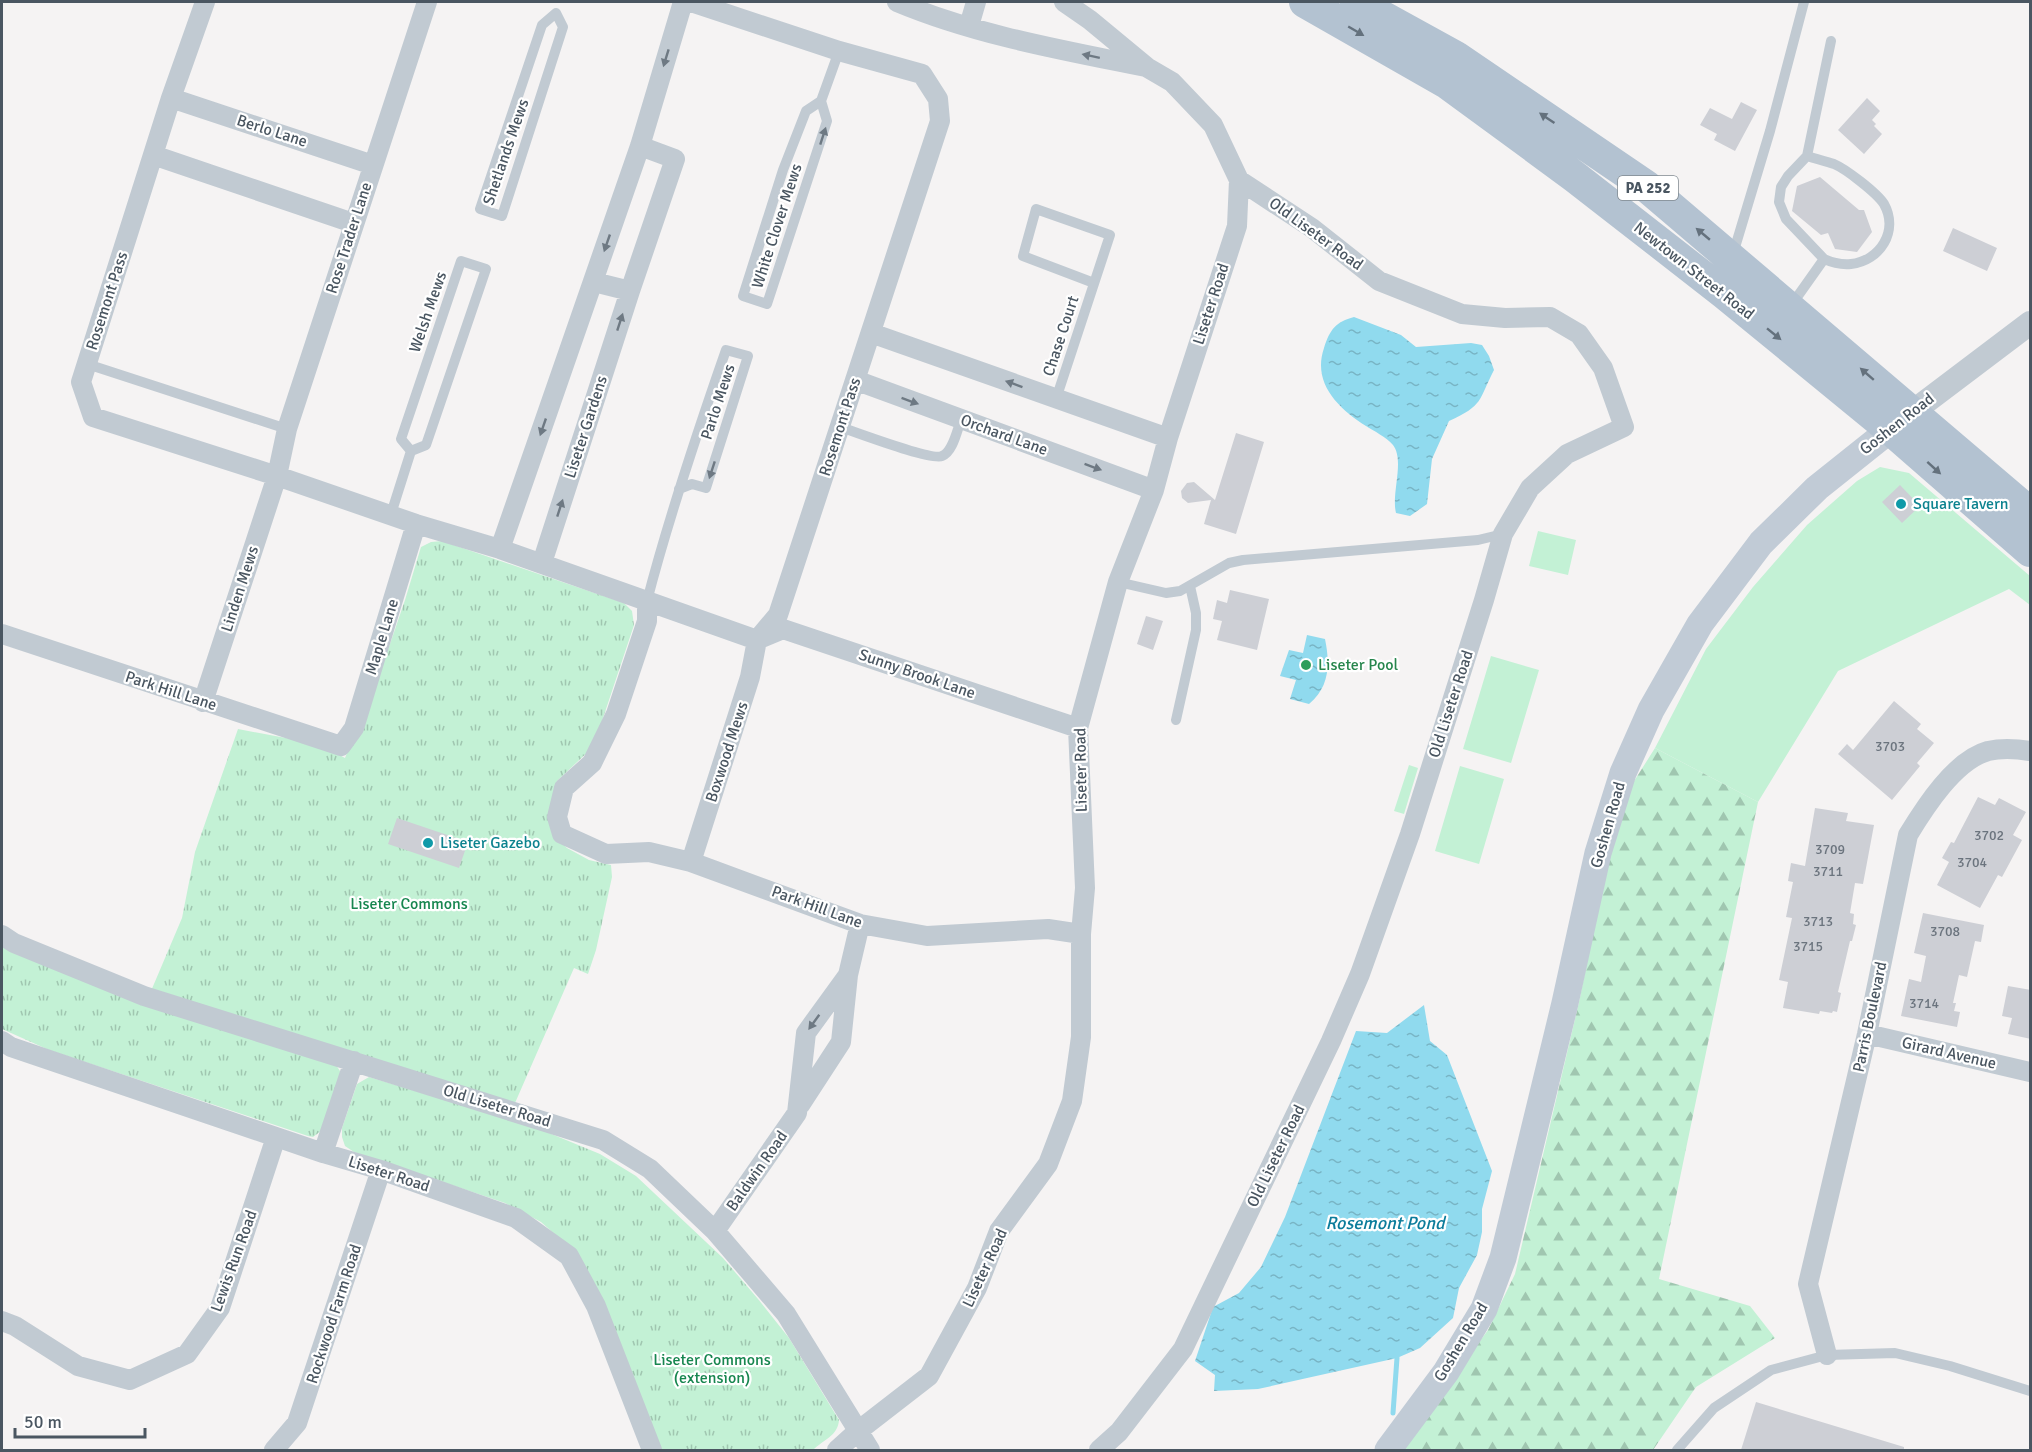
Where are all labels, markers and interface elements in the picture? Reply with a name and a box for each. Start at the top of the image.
one-way arrow [1348,25,1364,36]
one-way arrow [661,49,670,67]
one-way arrow [1081,51,1100,60]
street label: Shetlands Mews [478,96,534,208]
street label: Berlo Lane [234,110,310,152]
one-way arrow [1539,112,1555,123]
one-way arrow [818,127,828,145]
street label: White Clover Mews [747,161,807,291]
road number: PA 252 [1618,176,1678,200]
street label: Rose Trader Lane [322,180,376,296]
street label: Old Liseter Road [1265,193,1367,275]
street label: Newtown Street Road [1630,218,1758,324]
one-way arrow [1695,227,1711,240]
one-way arrow [602,234,612,252]
street label: Rosemont Pass [82,249,132,353]
street label: Liseter Road [1188,261,1234,347]
street label: Welsh Mews [405,269,451,355]
street label: Chase Court [1039,293,1084,379]
one-way arrow [616,313,625,331]
one-way arrow [1766,328,1782,341]
street label: Parlo Mews [696,362,740,442]
one-way arrow [1860,368,1875,381]
street label: Liseter Gardens [560,373,612,481]
street label: Rosemont Pass [815,375,865,479]
one-way arrow [1005,379,1023,388]
street label: Goshen Road [1856,389,1938,459]
one-way arrow [901,396,919,406]
street label: Orchard Lane [958,410,1050,460]
one-way arrow [537,418,547,436]
one-way arrow [707,461,716,479]
one-way arrow [1926,461,1941,474]
one-way arrow [1084,463,1102,473]
place label: Square Tavern [1913,494,2009,514]
marker: Square Tavern [1894,497,1908,511]
one-way arrow [556,499,565,517]
street label: Linden Mews [217,544,263,634]
street label: Maple Lane [361,596,403,678]
street label: Sunny Brook Lane [856,645,978,703]
street label: Old Liseter Road [1424,648,1478,760]
place label: Liseter Pool [1318,655,1399,675]
marker: Liseter Pool [1299,658,1313,672]
street label: Park Hill Lane [123,667,219,715]
street label: Boxwood Mews [701,699,753,805]
street label: Liseter Road [1070,728,1092,812]
house number: 3703 [1875,738,1905,755]
street label: Goshen Road [1586,780,1630,870]
house number: 3702 [1974,827,2004,844]
place label: Liseter Gazebo [440,833,540,853]
marker: Liseter Gazebo [421,836,435,850]
house number: 3709 [1815,841,1845,858]
house number: 3704 [1957,854,1988,871]
house number: 3711 [1813,863,1843,880]
street label: Park Hill Lane [769,881,865,933]
park label: Liseter Commons [350,894,468,914]
house number: 3713 [1803,913,1833,930]
house number: 3708 [1930,923,1960,940]
house number: 3715 [1793,938,1823,955]
street label: Parris Boulevard [1849,960,1891,1074]
house number: 3714 [1909,995,1940,1012]
one-way arrow [808,1014,820,1030]
street label: Girard Avenue [1900,1032,1998,1074]
street label: Old Liseter Road [441,1080,553,1132]
street label: Old Liseter Road [1243,1101,1309,1211]
street label: Baldwin Road [722,1127,792,1215]
street label: Liseter Road [346,1151,432,1197]
street label: Lewis Run Road [206,1207,262,1315]
water label: Rosemont Pond [1325,1212,1447,1234]
street label: Liseter Road [958,1225,1012,1311]
street label: Rockwood Farm Road [302,1242,366,1386]
street label: Goshen Road [1430,1299,1492,1385]
park label: Liseter Commons (extension) [653,1350,771,1388]
scale bar [15,1401,146,1439]
text: 50 m [24,1411,62,1433]

